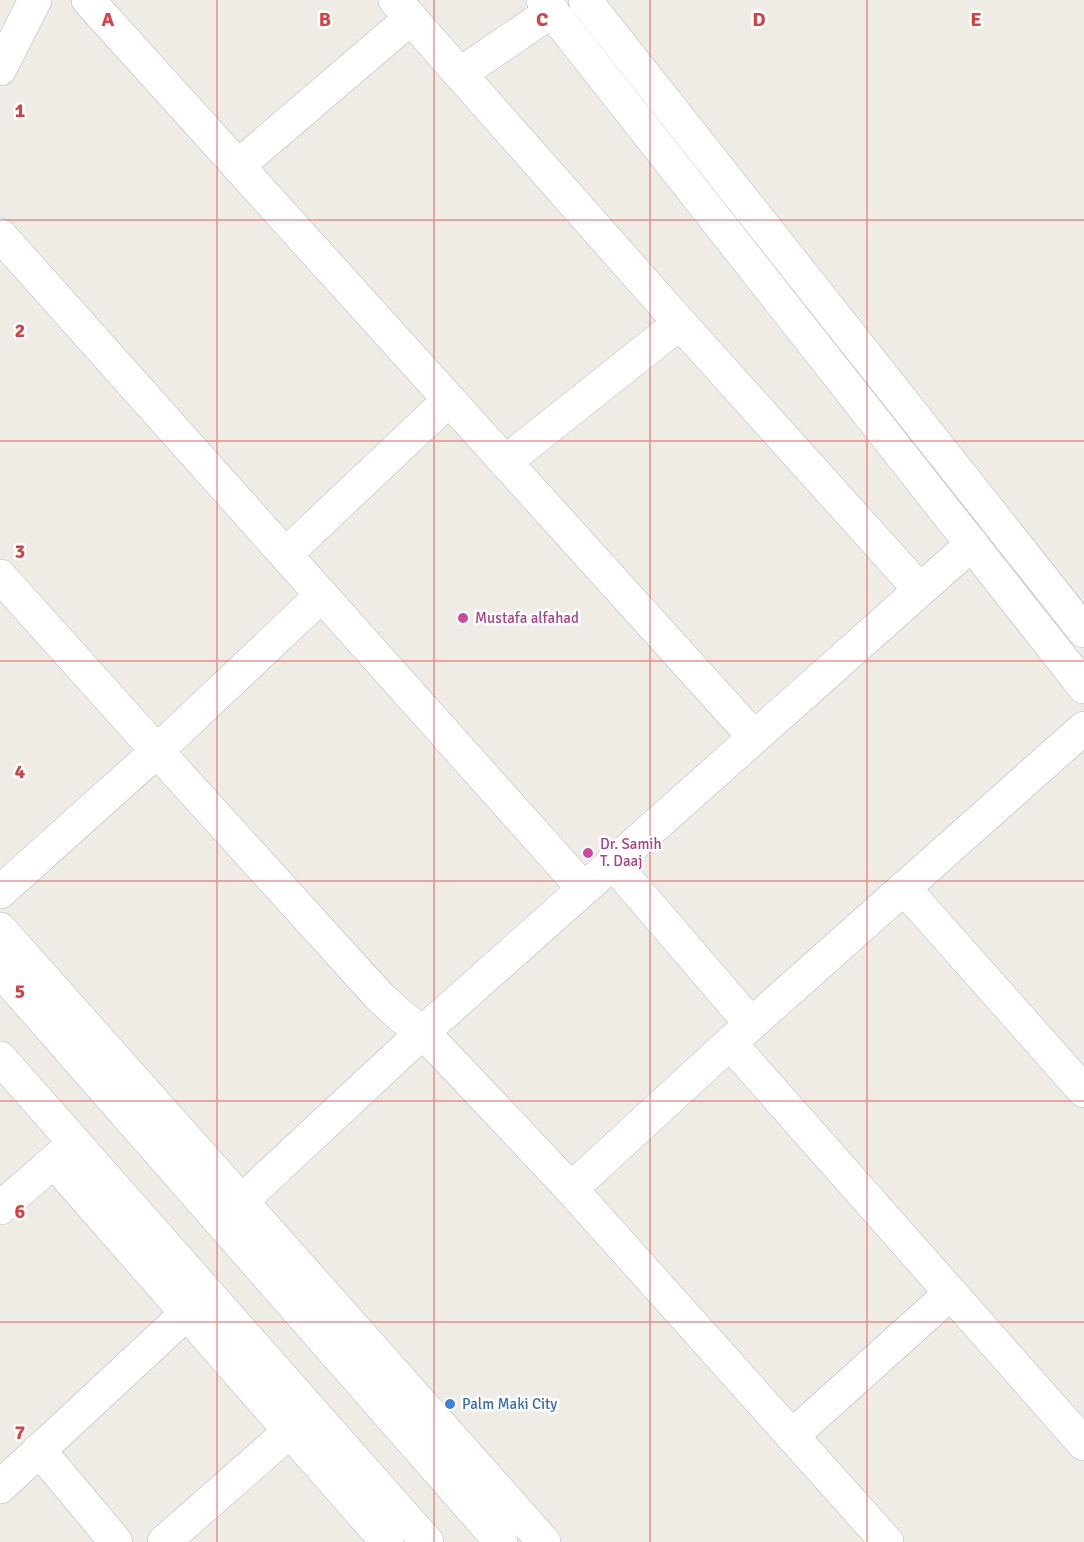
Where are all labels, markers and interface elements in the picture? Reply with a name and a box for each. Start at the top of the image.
text: A [102,7,115,32]
text: B [319,7,331,32]
text: C [536,7,548,32]
text: D [752,7,766,32]
text: E [970,7,982,32]
text: 1 [15,98,26,123]
text: 2 [15,318,25,343]
text: 3 [15,539,25,564]
place label: Mustafa alfahad [475,609,579,627]
marker: Mustafa alfahad [456,611,470,625]
text: 4 [15,759,26,784]
place label: Dr. Samih T. Daaj [600,835,662,870]
marker: Dr. Samih T. Daaj [581,846,595,860]
text: 5 [15,979,25,1004]
text: 6 [15,1199,26,1224]
place label: Palm Maki City [462,1395,557,1413]
marker: Palm Maki City [443,1397,457,1411]
text: 7 [15,1420,26,1445]

